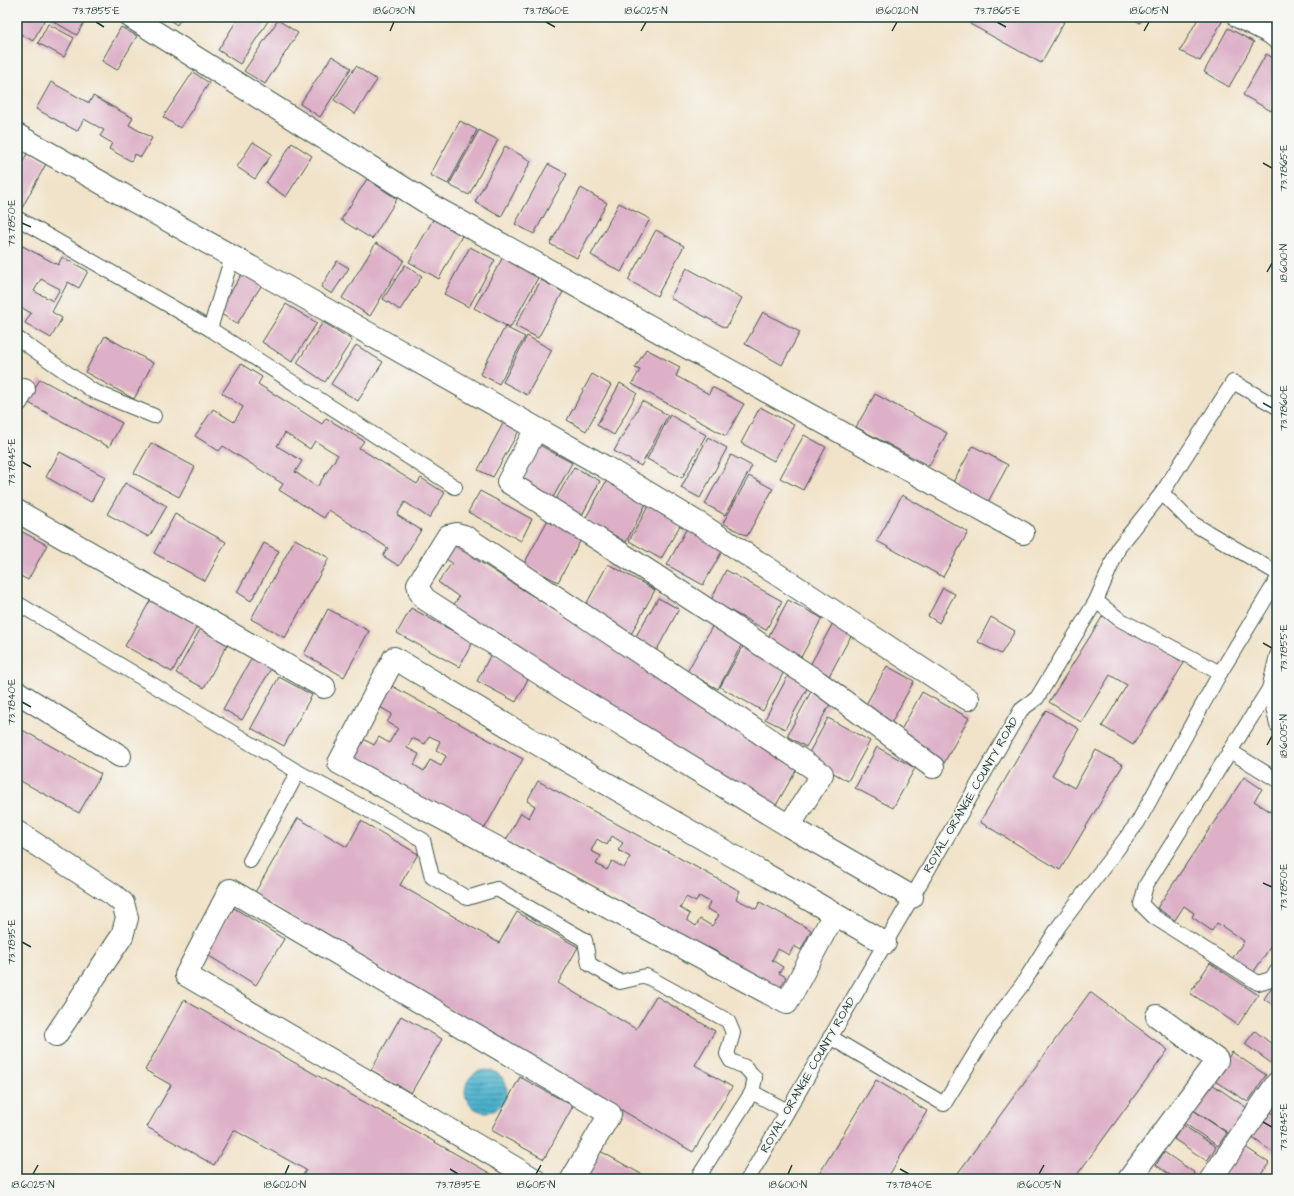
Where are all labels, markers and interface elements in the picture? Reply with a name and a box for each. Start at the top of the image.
text: 73.7855°E [72,4,120,18]
text: 18.6030°N [373,4,415,18]
text: 73.7860°E [523,4,569,18]
text: 18.6025°N [624,4,668,18]
text: 18.6020°N [876,4,918,18]
text: 73.7865°E [974,4,1020,18]
text: 18.6015°N [1130,4,1168,18]
text: 73.7865°E [1277,145,1291,191]
text: 73.7850°E [5,200,19,246]
text: 18.6010°N [1277,244,1291,282]
text: 73.7860°E [1277,385,1291,431]
text: 73.7845°E [5,438,19,486]
text: 73.7855°E [1277,624,1291,672]
text: 73.7840°E [5,679,19,725]
street label: ROYAL ORANGE COUNTY ROAD [919,714,1023,876]
text: 18.6005°N [1277,714,1291,758]
text: 73.7850°E [1277,864,1291,910]
text: 73.7835°E [5,919,19,965]
street label: ROYAL ORANGE COUNTY ROAD [756,994,860,1156]
text: 73.7845°E [1277,1103,1291,1151]
text: 18.6025°N [11,1178,55,1192]
text: 18.6020°N [264,1178,306,1192]
text: 73.7835°E [435,1178,481,1192]
text: 18.6015°N [517,1178,555,1192]
text: 18.6010°N [769,1178,807,1192]
text: 73.7840°E [886,1178,932,1192]
text: 18.6005°N [1017,1178,1061,1192]

